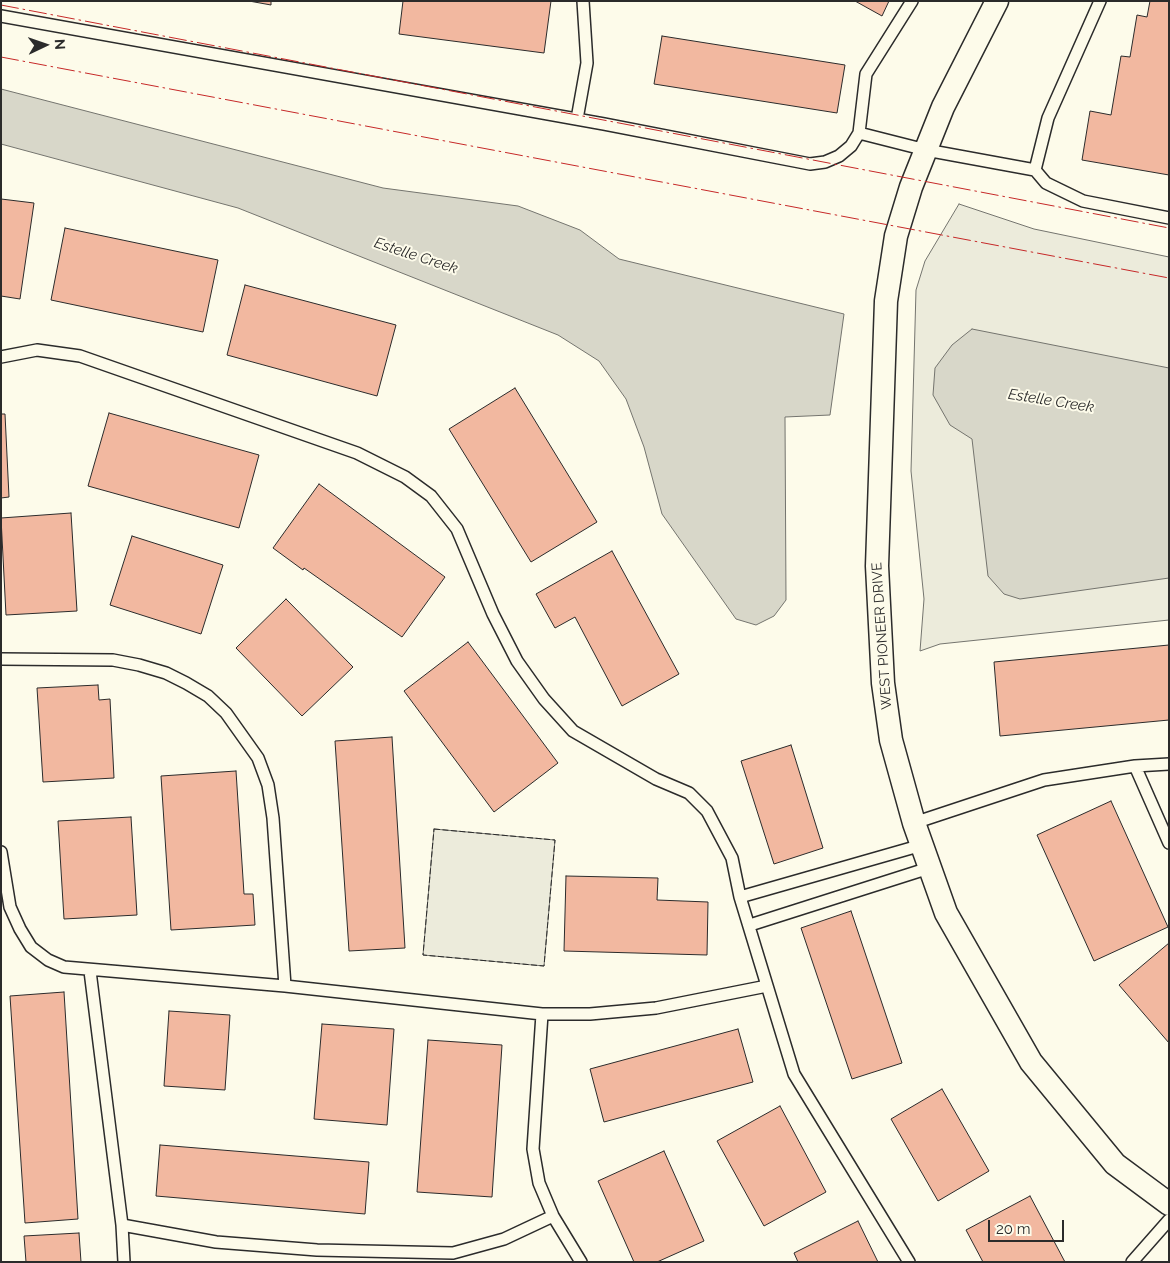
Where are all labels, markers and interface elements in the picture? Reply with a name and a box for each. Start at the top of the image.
north arrow [20,20,70,70]
text: N [52,38,68,50]
water label: Estelle Creek [372,234,460,278]
water label: Estelle Creek [1007,385,1095,417]
street label: WEST PIONEER DRIVE [868,562,896,710]
scale bar [990,1210,1066,1242]
text: 20 m [996,1220,1031,1238]

